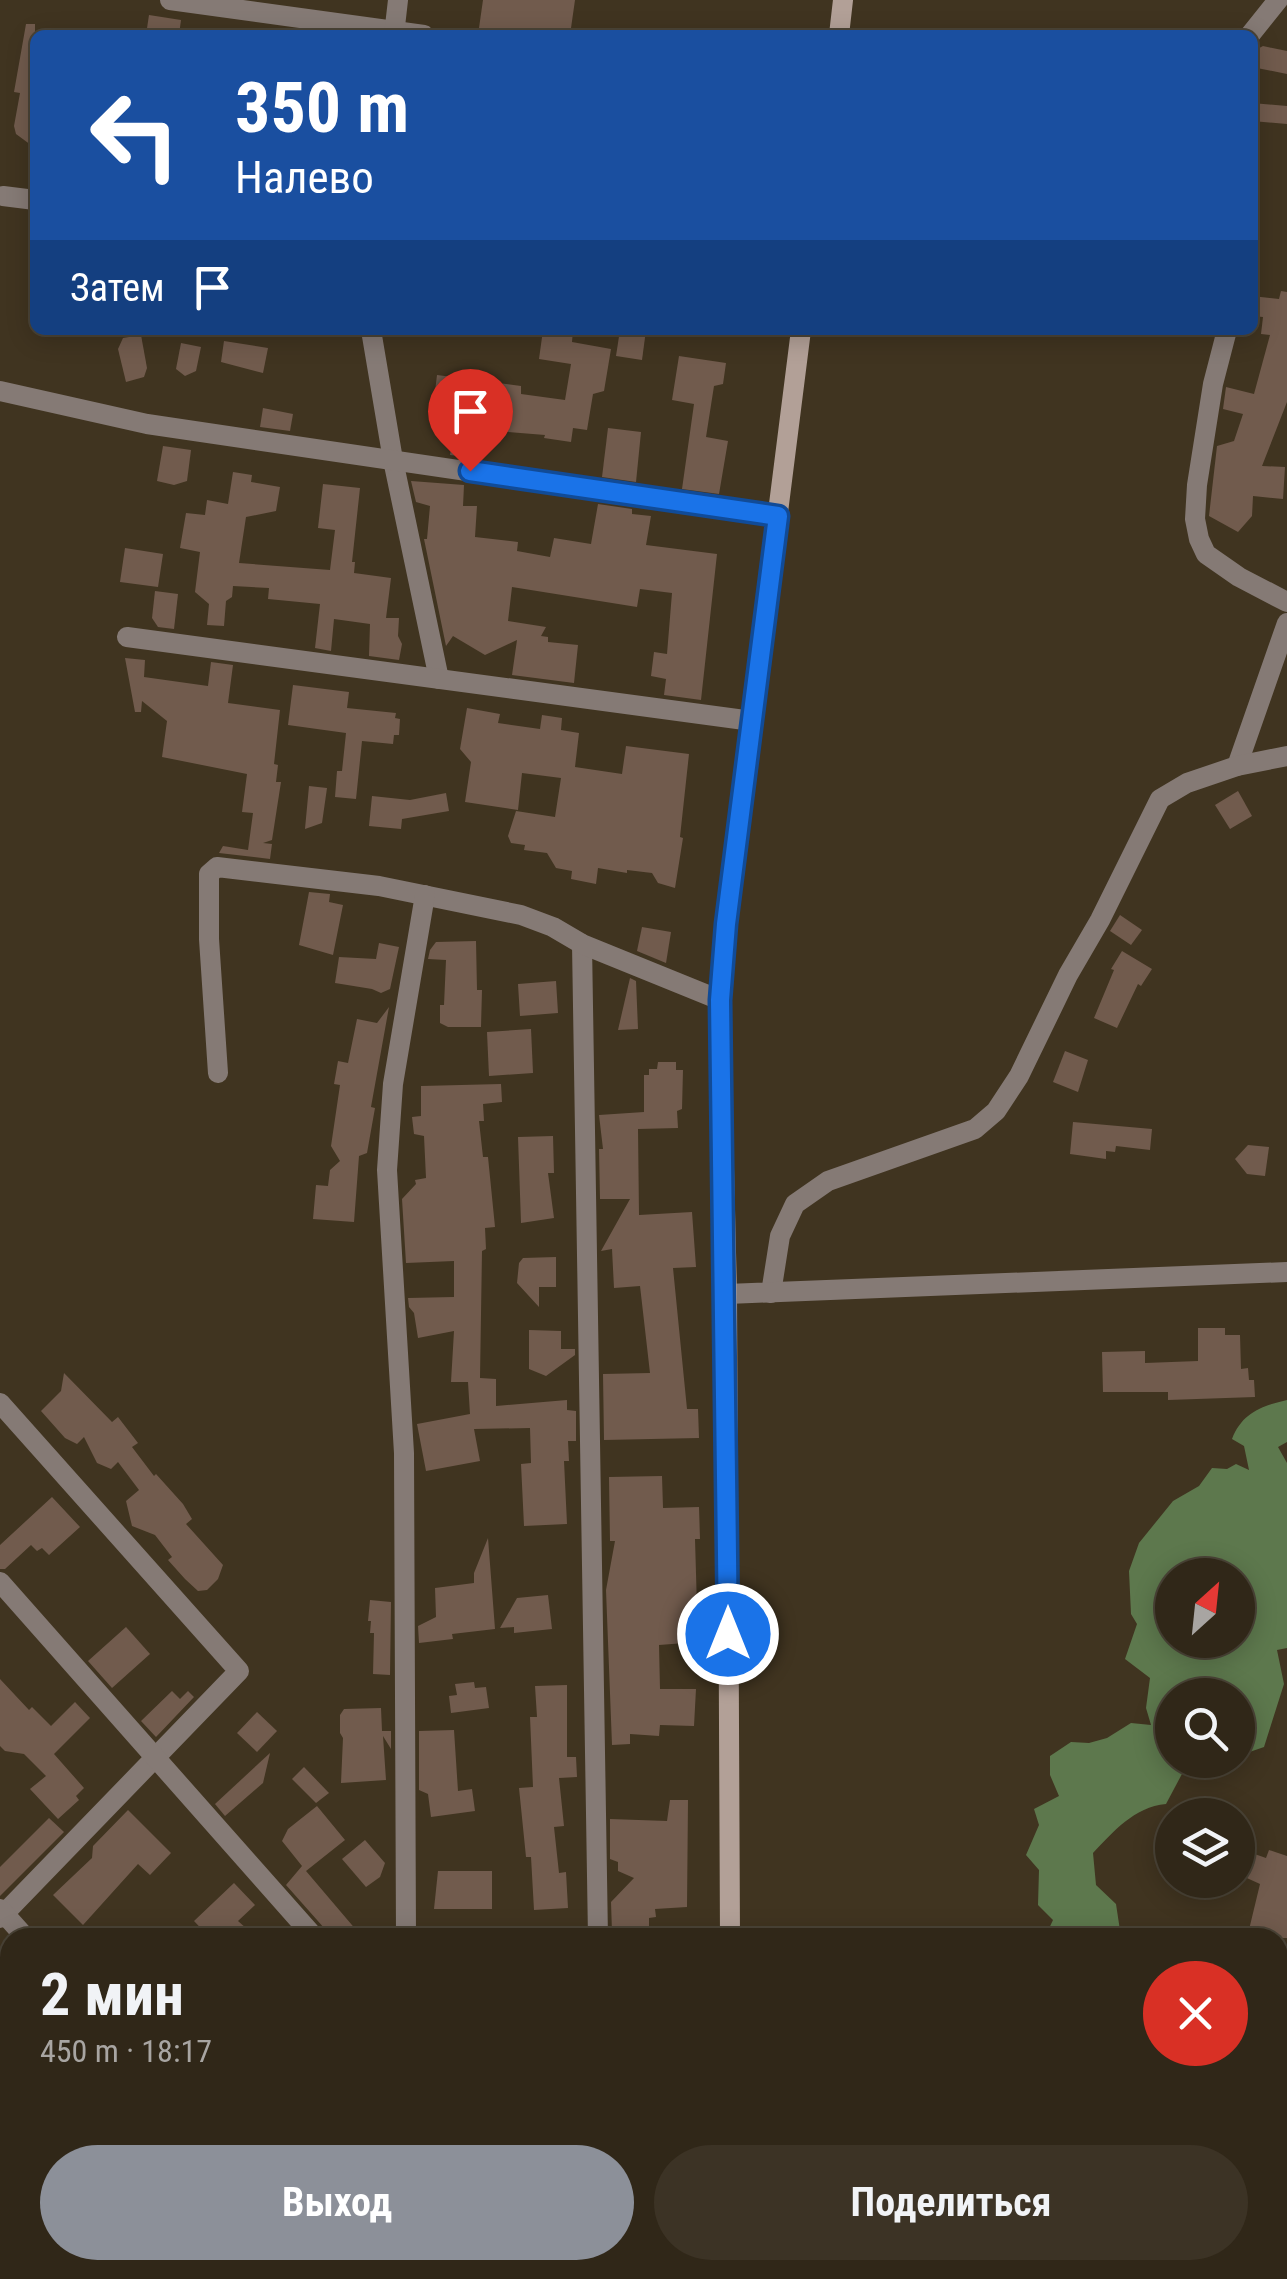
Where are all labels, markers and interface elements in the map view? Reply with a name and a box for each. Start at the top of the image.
text: 350 m [235,67,409,149]
icon: left [70,70,200,200]
text: Налево [235,151,374,204]
icon: arrive [185,260,240,315]
text: Затем [70,266,165,310]
pin [428,369,513,472]
icon: arrive [443,384,498,439]
north arrow [1155,1558,1255,1658]
map controls [1155,1558,1255,1898]
position arrow [676,1582,780,1686]
button: search [1155,1678,1255,1778]
button: layers [1155,1798,1255,1898]
text: 2 мин [40,1959,184,2030]
button: close [1143,1961,1248,2066]
text: 450 m · 18:17 [40,2032,212,2070]
button: Выход [40,2145,634,2260]
button: Поделиться [654,2145,1248,2260]

